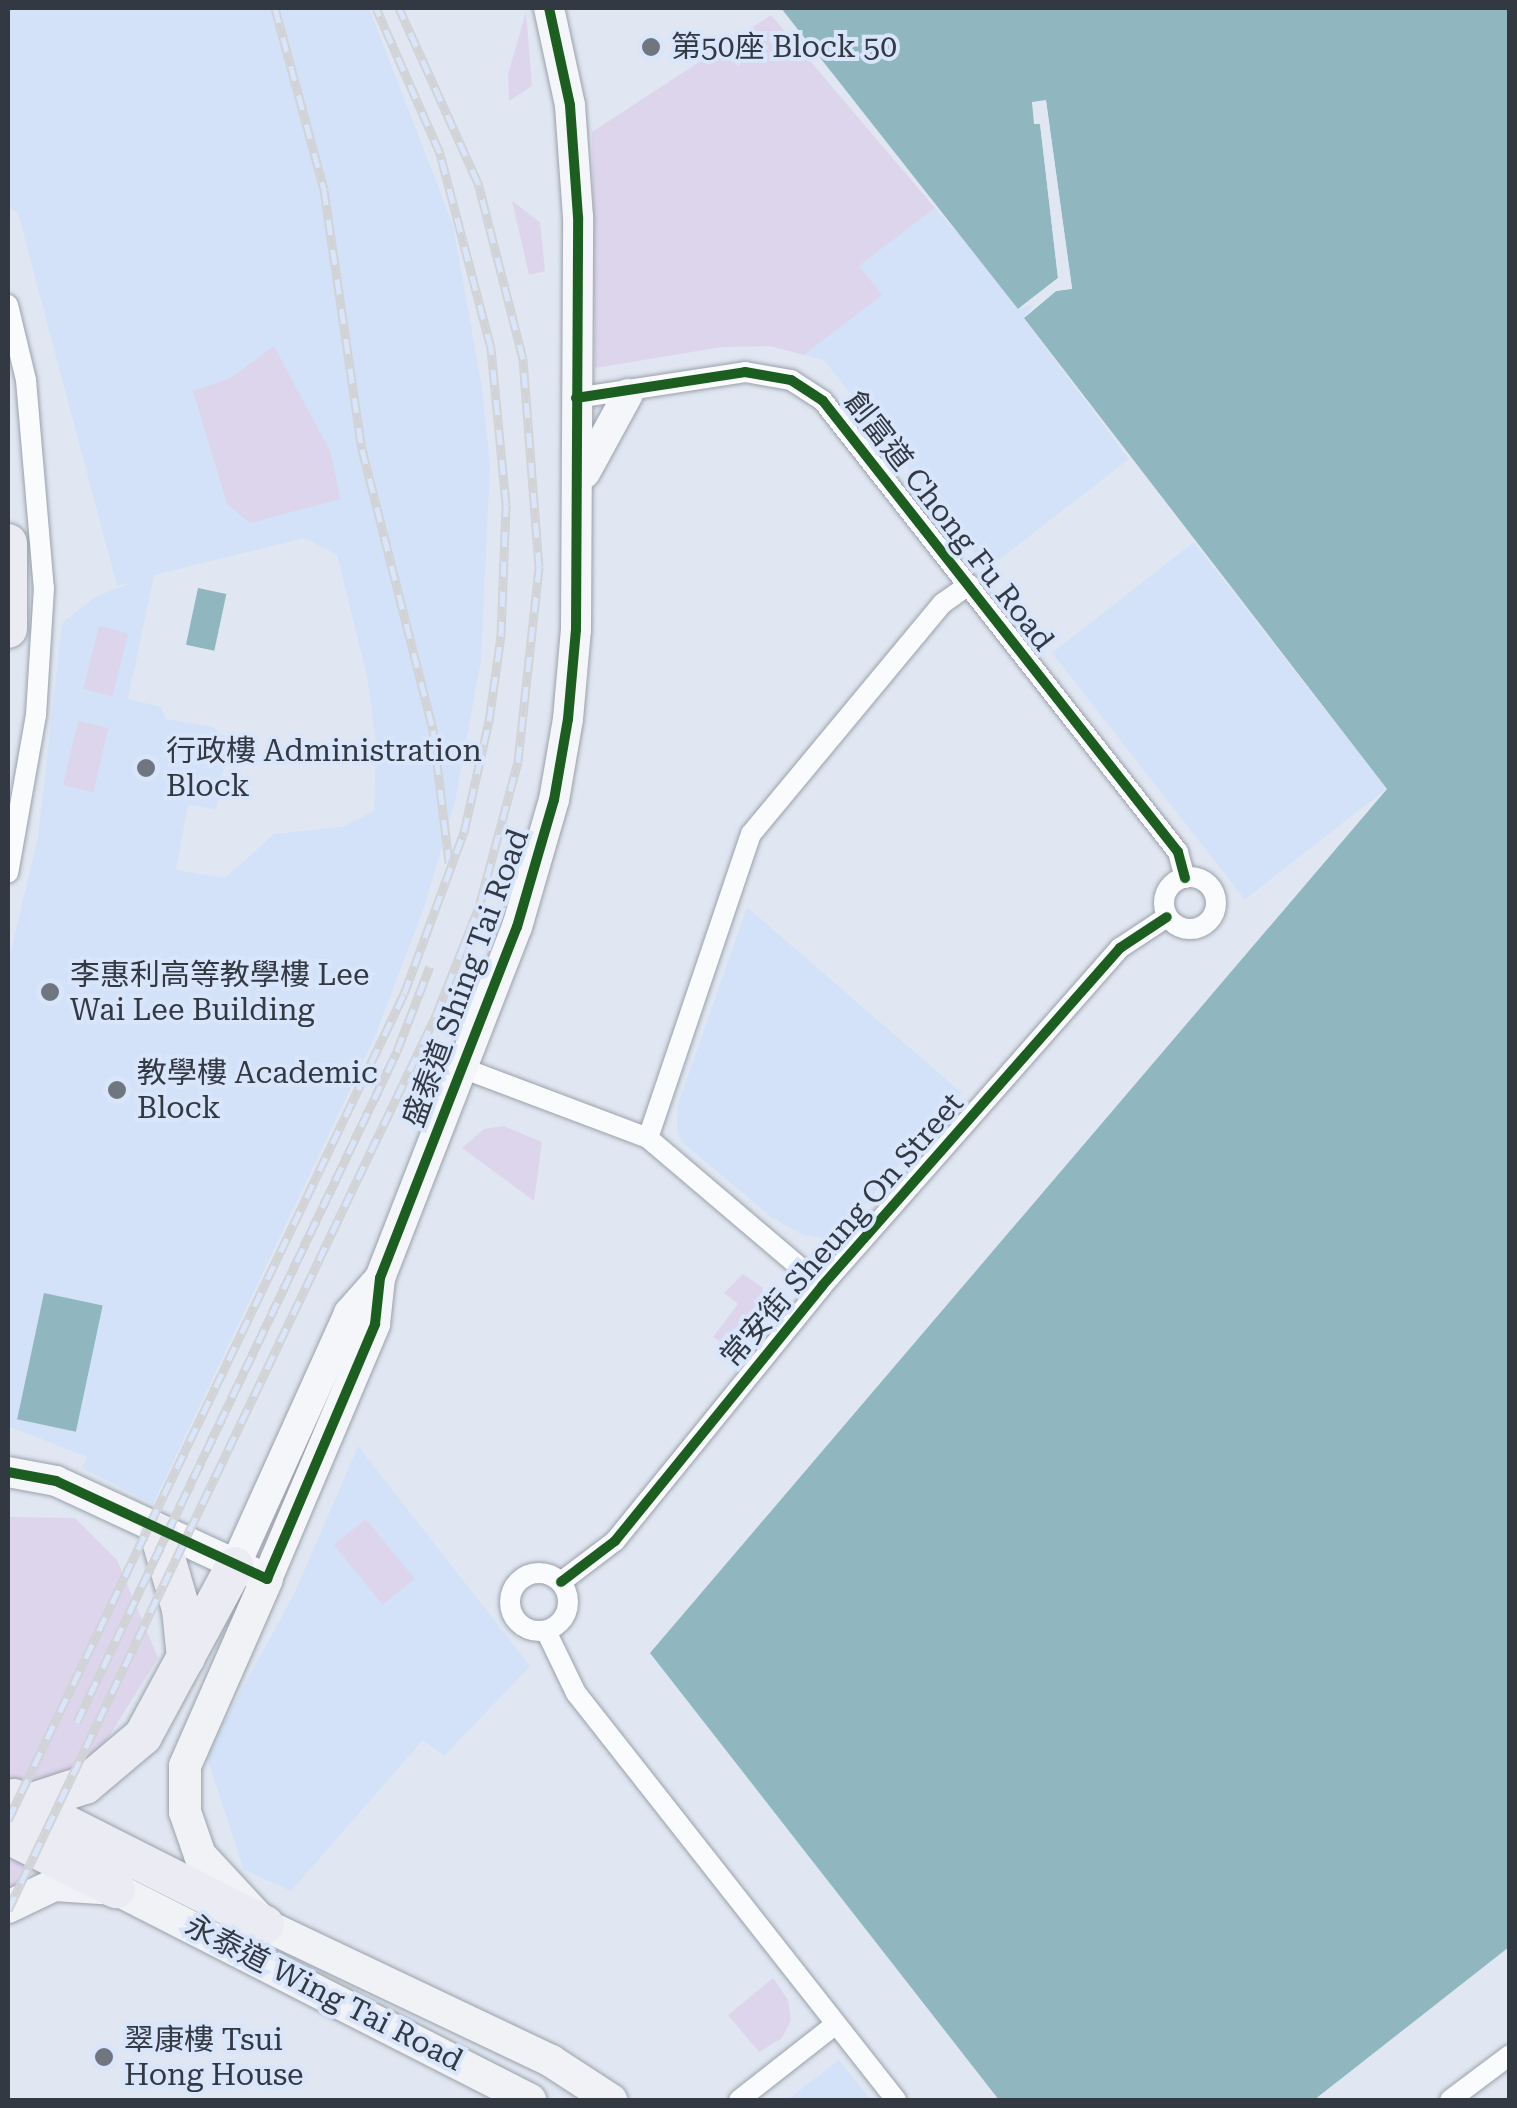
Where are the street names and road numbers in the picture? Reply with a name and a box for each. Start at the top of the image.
street label: 創富道 Chong Fu Road [837,384,1061,658]
street label: 盛泰道 Shing Tai Road [395,824,537,1132]
street label: 常安街 Sheung On Street [713,1086,971,1374]
street label: 永泰道 Wing Tai Road [179,1907,469,2079]

